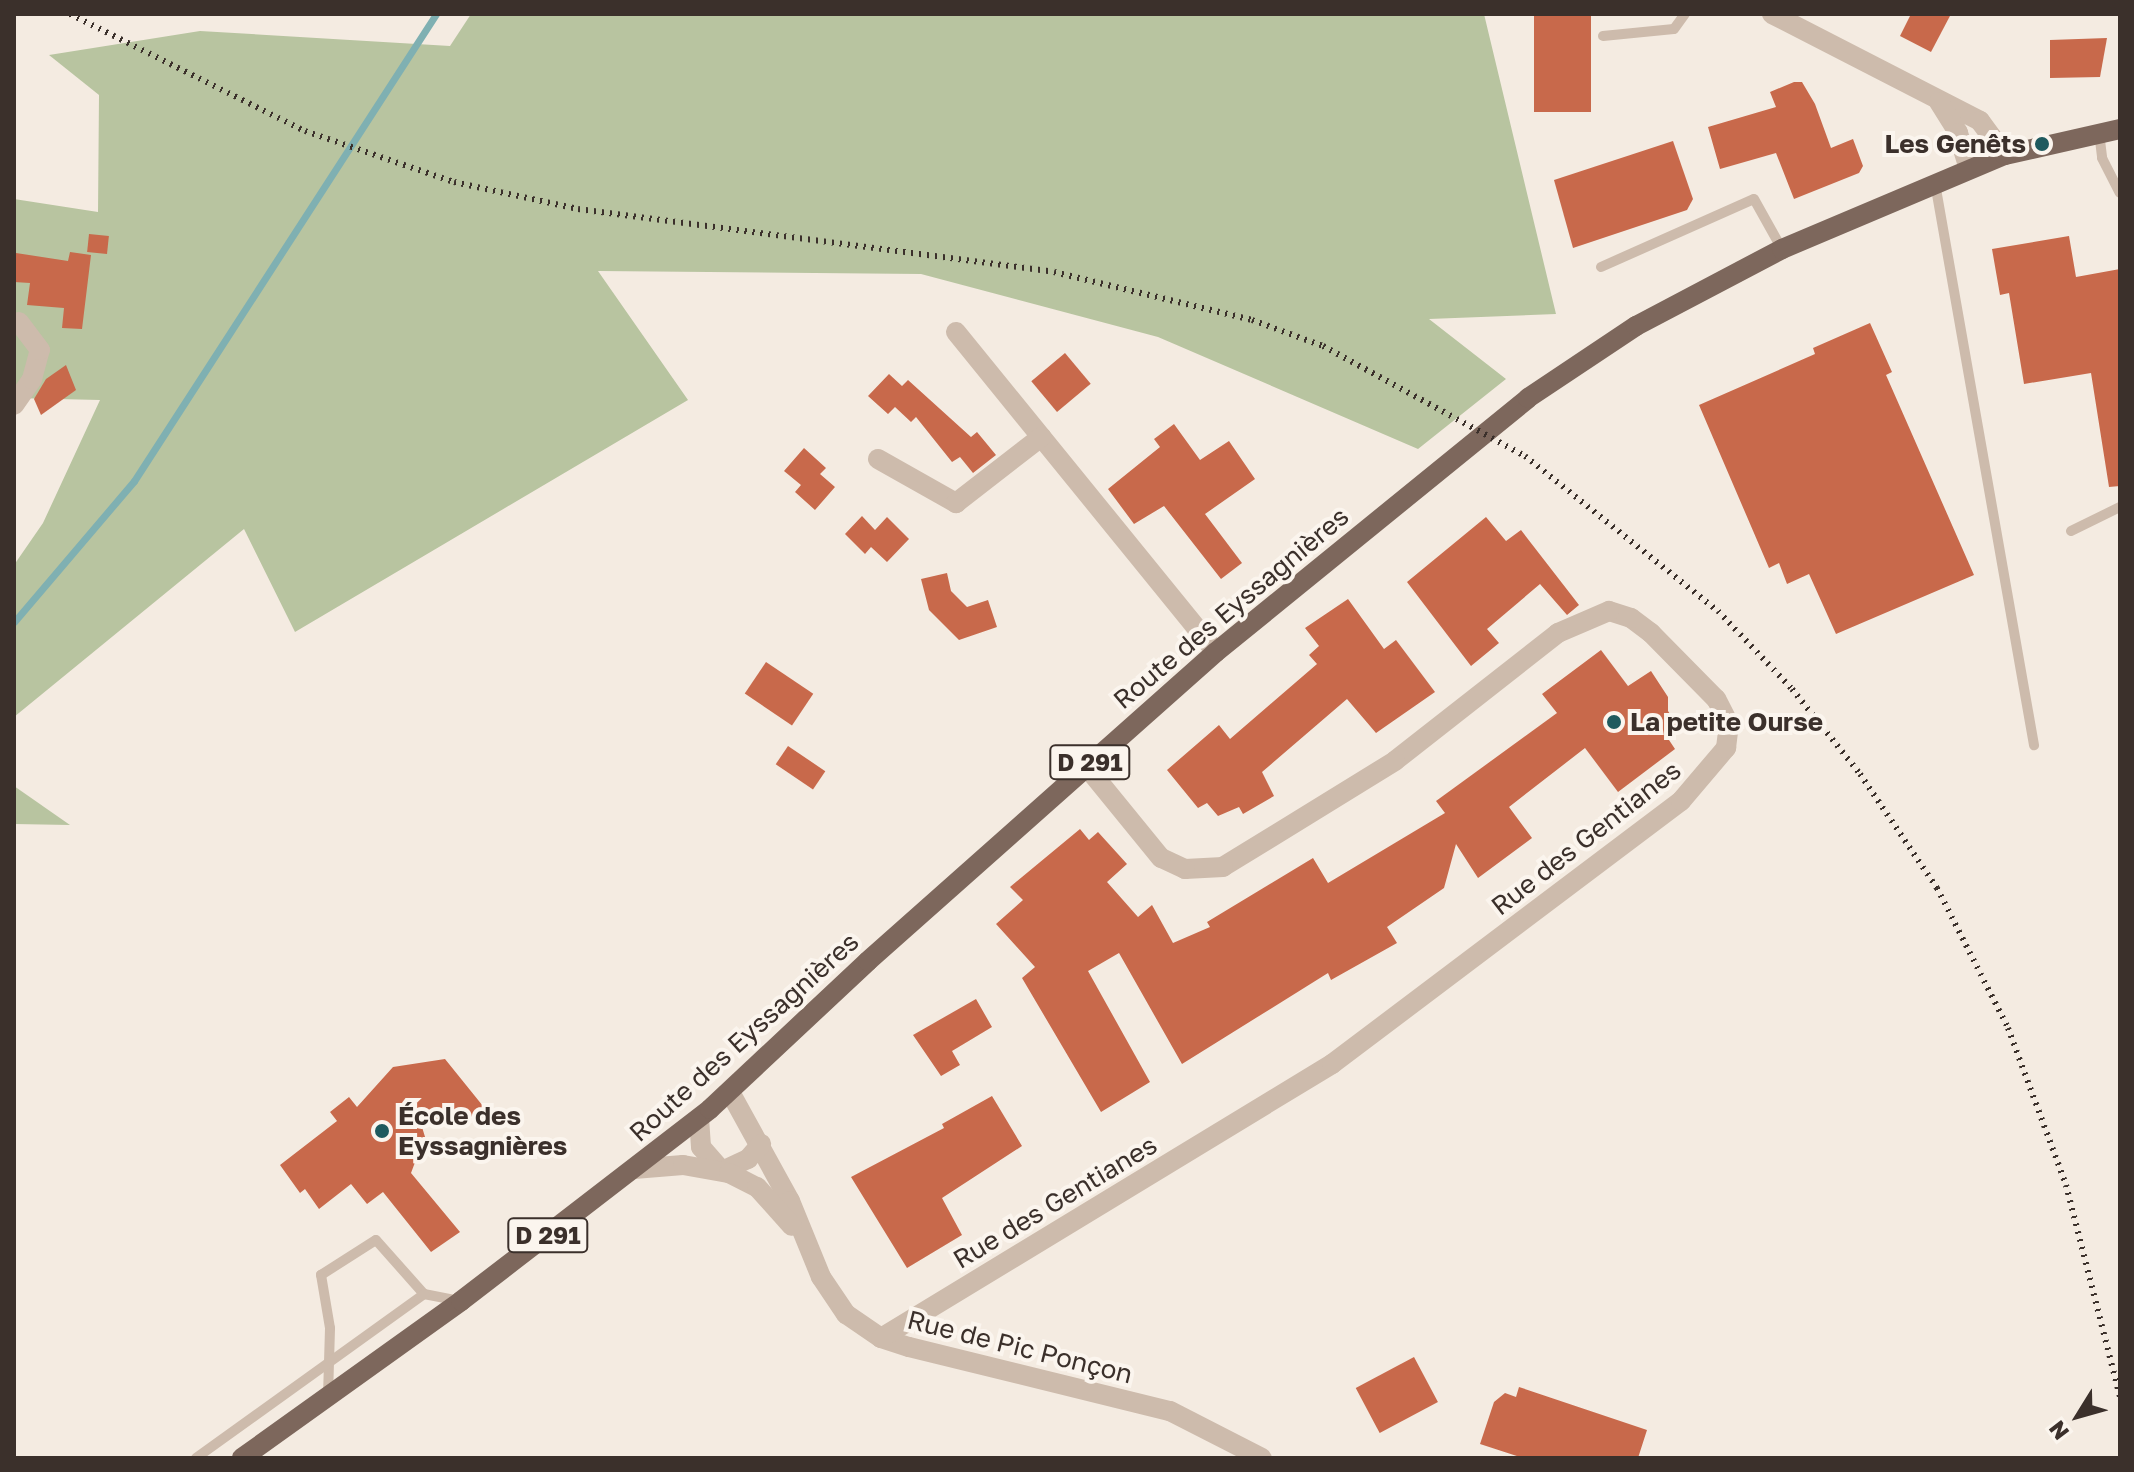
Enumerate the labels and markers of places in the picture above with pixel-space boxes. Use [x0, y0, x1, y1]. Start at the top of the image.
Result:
place label: Les Genêts [1884, 128, 2026, 160]
marker: Les Genêts [2033, 135, 2051, 153]
place label: La petite Ourse [1630, 706, 1823, 738]
marker: La petite Ourse [1605, 713, 1623, 731]
place label: École des Eyssagnières [398, 1100, 567, 1162]
marker: École des Eyssagnières [373, 1122, 391, 1140]

